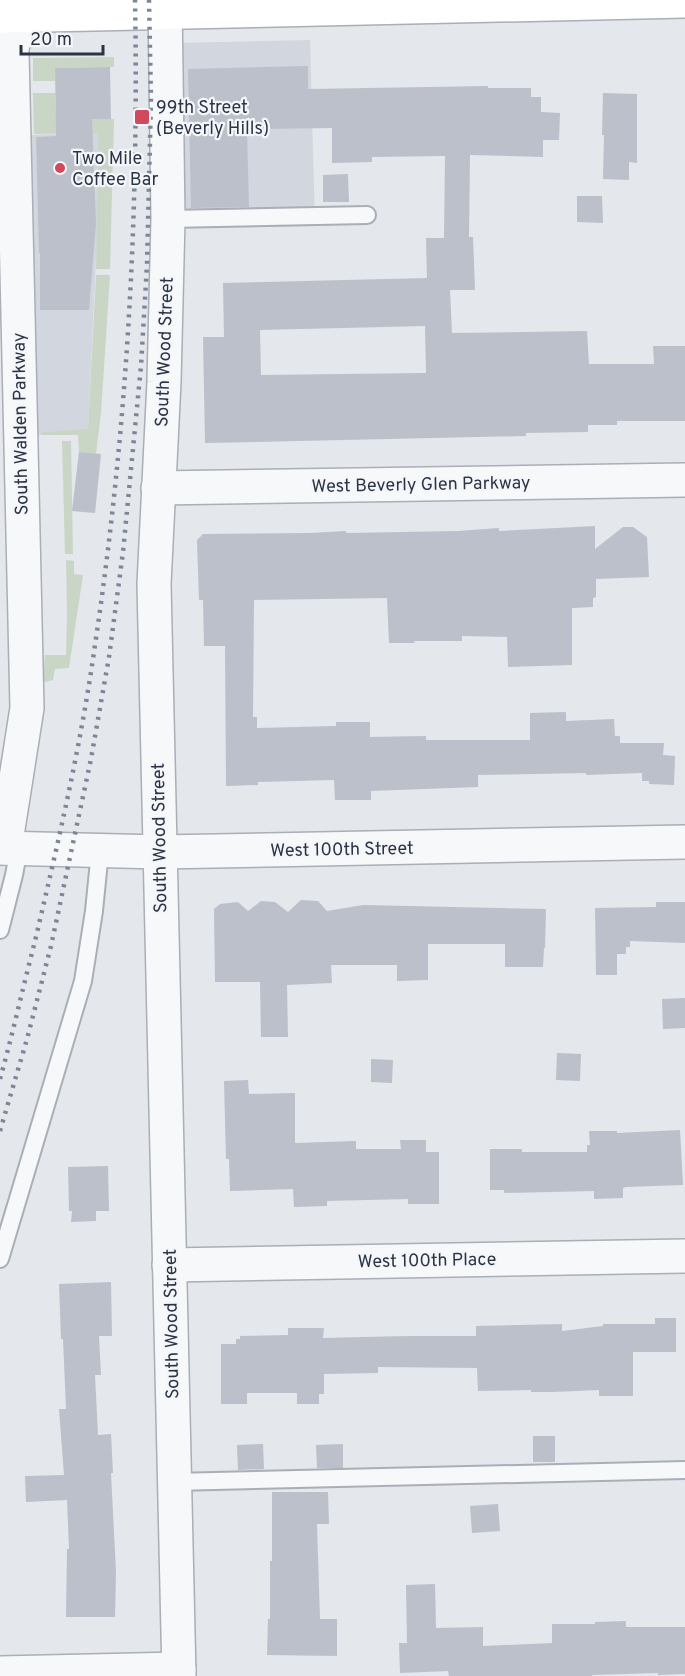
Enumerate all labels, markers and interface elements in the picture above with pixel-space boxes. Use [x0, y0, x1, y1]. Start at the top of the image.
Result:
scale bar [21, 18, 104, 56]
text: 20 m [30, 29, 72, 52]
place label: 99th Street (Beverly Hills) [156, 97, 269, 141]
marker: 99th Street (Beverly Hills) [133, 108, 151, 126]
place label: Two Mile Coffee Bar [72, 148, 159, 192]
marker: Two Mile Coffee Bar [53, 161, 67, 175]
street label: South Wood Street [151, 276, 180, 428]
street label: South Walden Parkway [8, 332, 35, 516]
street label: West Beverly Glen Parkway [311, 472, 531, 499]
street label: South Wood Street [148, 763, 173, 913]
street label: West 100th Street [270, 838, 414, 863]
street label: South Wood Street [160, 1249, 185, 1399]
street label: West 100th Place [357, 1249, 497, 1274]

